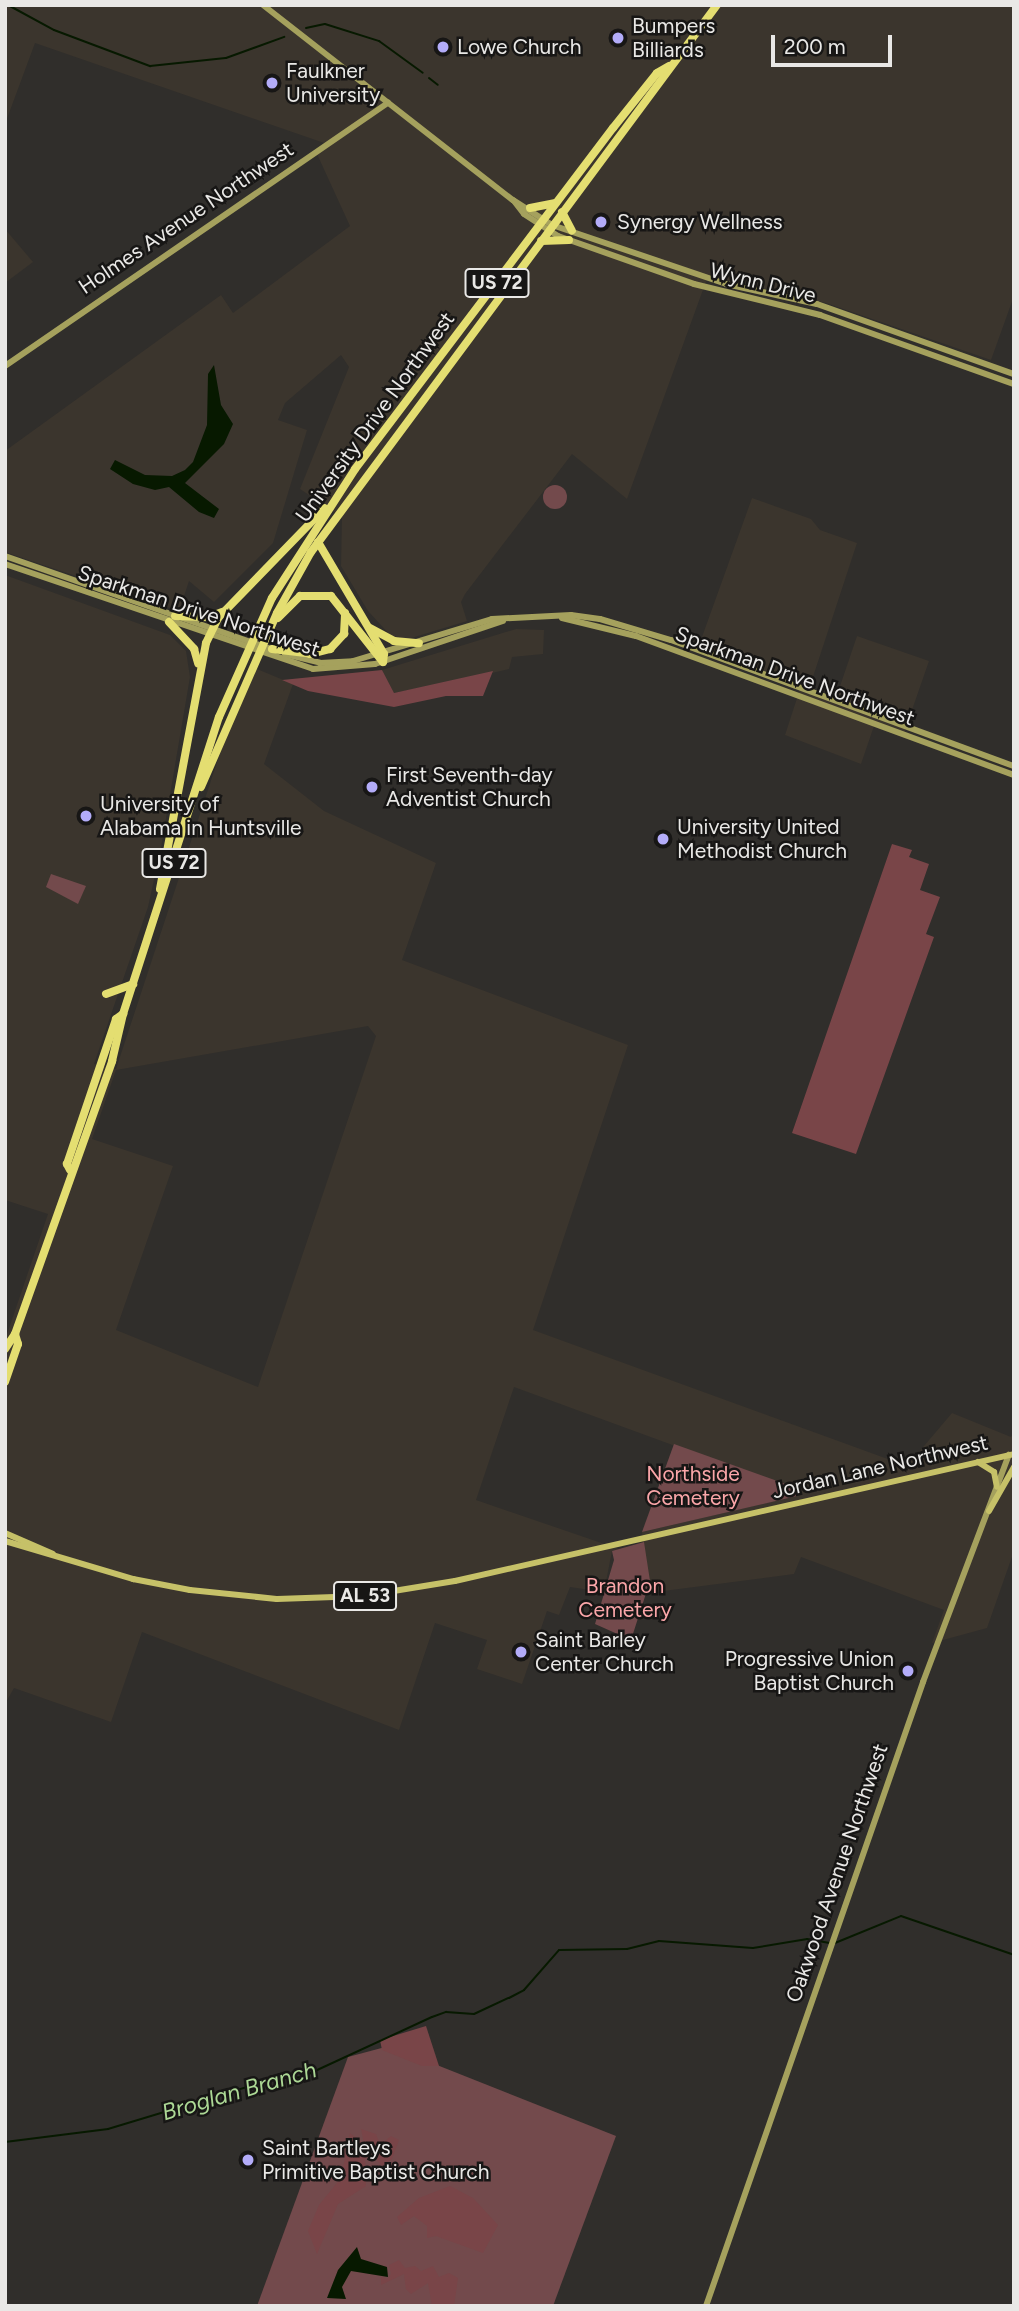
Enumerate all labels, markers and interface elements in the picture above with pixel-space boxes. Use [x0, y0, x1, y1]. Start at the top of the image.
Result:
place label: Bumpers Billiards [632, 13, 715, 63]
scale bar [774, 21, 895, 65]
marker: Bumpers Billiards [610, 30, 626, 46]
place label: Lowe Church [457, 34, 581, 60]
text: 200 m [784, 34, 846, 59]
marker: Lowe Church [435, 39, 451, 55]
place label: Faulkner University [286, 58, 380, 108]
marker: Faulkner University [264, 75, 280, 91]
street label: Holmes Avenue Northwest [74, 137, 298, 299]
place label: Synergy Wellness [617, 209, 783, 235]
marker: Synergy Wellness [591, 212, 611, 232]
street label: Wynn Drive [707, 258, 819, 308]
road number: US 72 [464, 268, 530, 298]
street label: University Drive Northwest [290, 307, 460, 527]
street label: Sparkman Drive Northwest [75, 560, 323, 662]
street label: Sparkman Drive Northwest [672, 621, 918, 731]
place label: First Seventh-day Adventist Church [386, 762, 553, 812]
marker: First Seventh-day Adventist Church [364, 779, 380, 795]
place label: University of Alabama in Huntsville [100, 791, 302, 841]
marker: University of Alabama in Huntsville [78, 808, 94, 824]
place label: University United Methodist Church [677, 814, 847, 864]
marker: University United Methodist Church [655, 831, 671, 847]
road number: US 72 [141, 848, 207, 878]
street label: Jordan Lane Northwest [770, 1430, 990, 1504]
park label: Northside Cemetery [646, 1461, 740, 1511]
park label: Brandon Cemetery [578, 1573, 672, 1623]
road number: AL 53 [332, 1580, 398, 1612]
place label: Saint Barley Center Church [535, 1627, 674, 1677]
marker: Saint Barley Center Church [513, 1644, 529, 1660]
place label: Progressive Union Baptist Church [725, 1646, 894, 1696]
marker: Progressive Union Baptist Church [900, 1663, 916, 1679]
street label: Oakwood Avenue Northwest [781, 1740, 893, 2006]
water label: Broglan Branch [159, 2056, 319, 2126]
place label: Saint Bartleys Primitive Baptist Church [262, 2135, 489, 2185]
marker: Saint Bartleys Primitive Baptist Church [240, 2152, 256, 2168]

